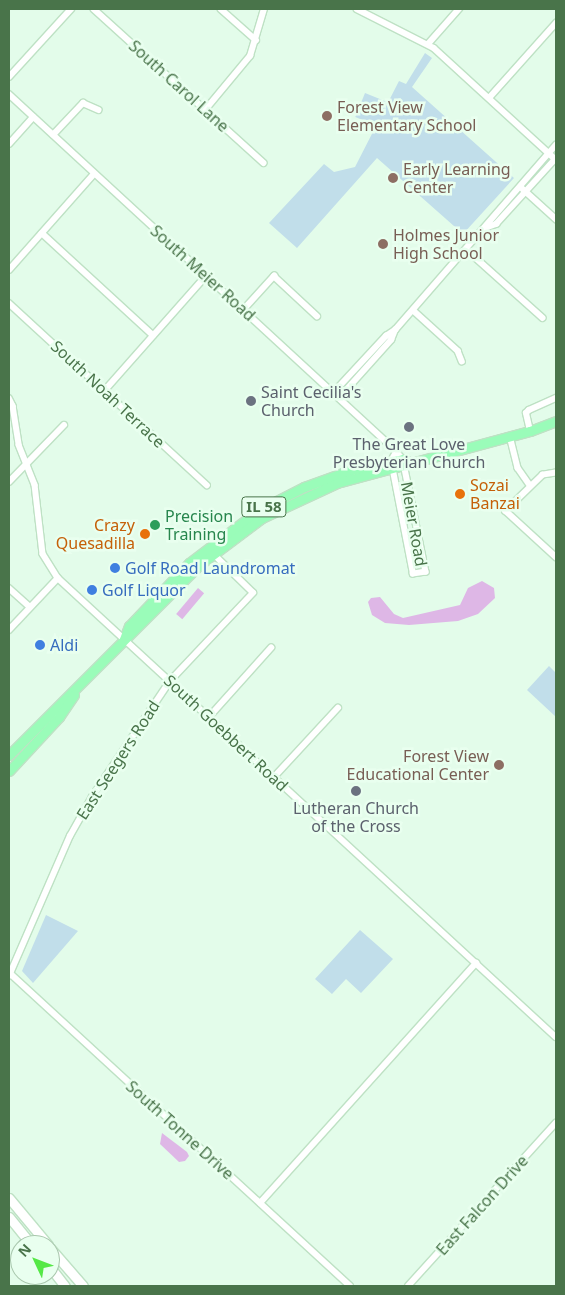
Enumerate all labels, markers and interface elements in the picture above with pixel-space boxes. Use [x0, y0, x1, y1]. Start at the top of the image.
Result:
street label: South Carol Lane [125, 36, 233, 136]
place label: Forest View Elementary School [337, 97, 476, 135]
marker: Forest View Elementary School [321, 110, 333, 122]
place label: Early Learning Center [403, 159, 511, 197]
marker: Early Learning Center [387, 172, 399, 184]
street label: South Meier Road [147, 221, 259, 325]
place label: Holmes Junior High School [393, 225, 499, 263]
marker: Holmes Junior High School [377, 238, 389, 250]
street label: South Noah Terrace [47, 336, 169, 452]
place label: Saint Cecilia's Church [261, 382, 362, 420]
marker: Saint Cecilia's Church [245, 395, 257, 407]
marker: The Great Love Presbyterian Church [403, 421, 415, 433]
place label: The Great Love Presbyterian Church [333, 434, 485, 472]
place label: Sozai Banzai [470, 475, 520, 513]
street label: Meier Road [397, 480, 431, 568]
marker: Sozai Banzai [454, 488, 466, 500]
road number: IL 58 [240, 494, 288, 520]
place label: Precision Training [165, 506, 233, 544]
place label: Crazy Quesadilla [56, 515, 135, 553]
marker: Precision Training [149, 519, 161, 531]
marker: Crazy Quesadilla [139, 528, 151, 540]
place label: Golf Road Laundromat [125, 558, 295, 578]
marker: Golf Road Laundromat [109, 562, 121, 574]
place label: Golf Liquor [102, 580, 186, 600]
marker: Golf Liquor [86, 584, 98, 596]
place label: Aldi [50, 635, 78, 655]
marker: Aldi [34, 639, 46, 651]
street label: South Goebbert Road [160, 671, 292, 795]
street label: East Seegers Road [72, 697, 164, 823]
place label: Forest View Educational Center [347, 746, 489, 784]
marker: Forest View Educational Center [493, 759, 505, 771]
marker: Lutheran Church of the Cross [350, 785, 362, 797]
place label: Lutheran Church of the Cross [293, 798, 419, 836]
street label: South Tonne Drive [122, 1077, 238, 1183]
street label: East Falcon Drive [432, 1151, 532, 1259]
north arrow [10, 1235, 60, 1285]
text: N [14, 1239, 35, 1261]

